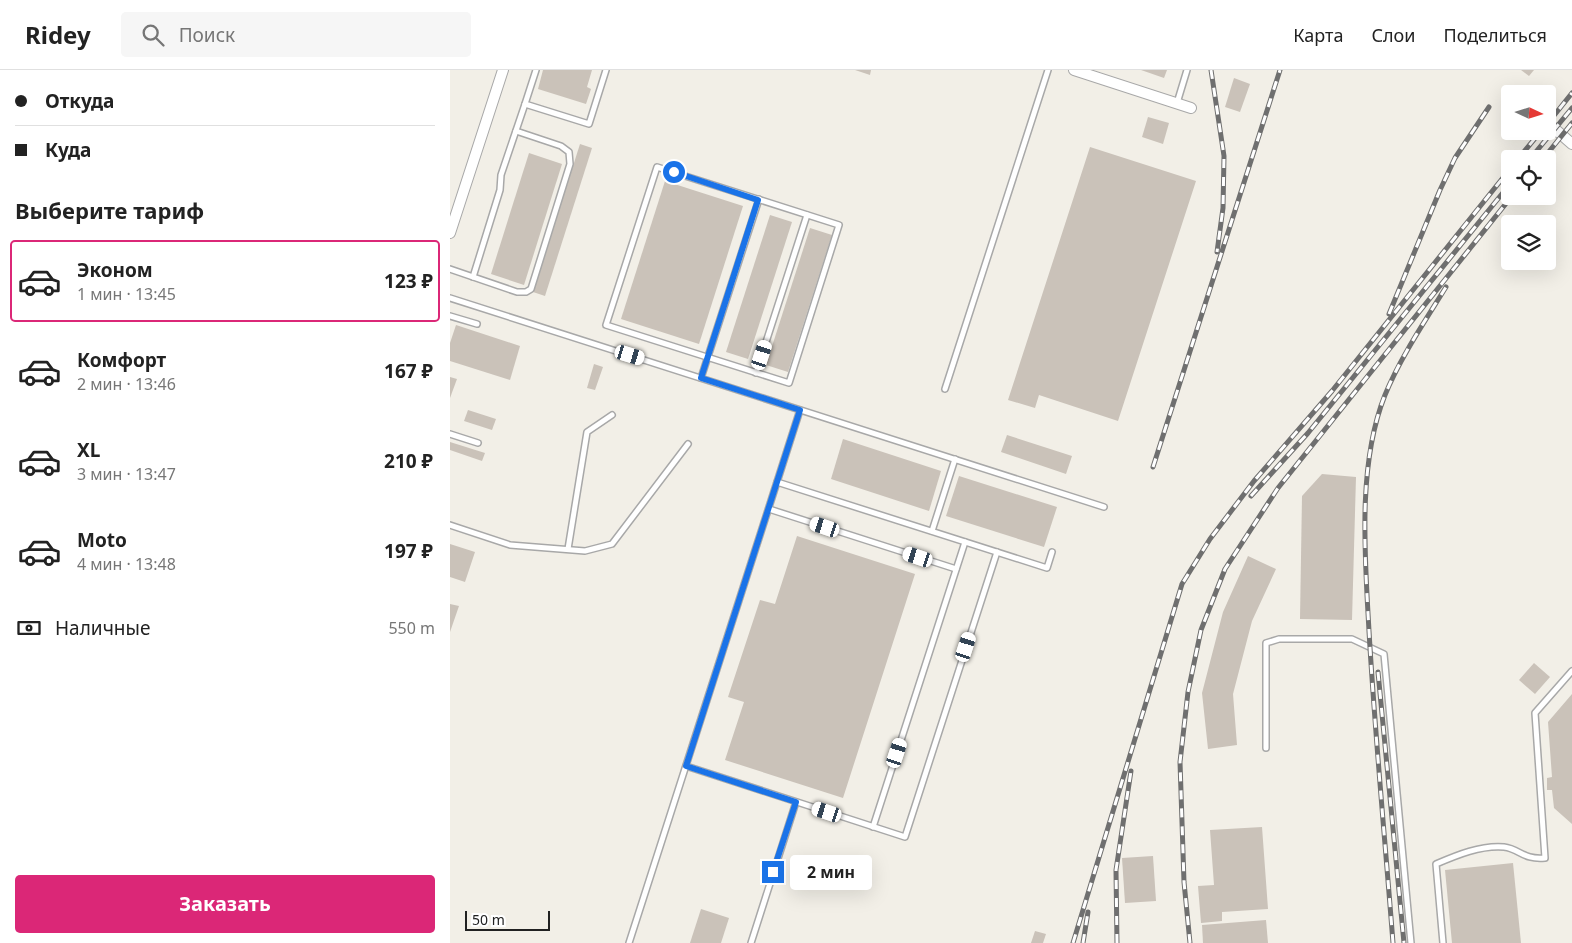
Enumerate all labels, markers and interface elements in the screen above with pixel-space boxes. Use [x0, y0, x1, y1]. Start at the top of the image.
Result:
search box [121, 12, 471, 57]
text: Ridey [25, 18, 91, 51]
icon: search [139, 21, 167, 49]
text: Поиск [179, 22, 235, 48]
text: Карта [1293, 23, 1343, 47]
text: Слои [1371, 23, 1415, 47]
text: Поделиться [1443, 23, 1547, 47]
north arrow [1501, 85, 1556, 140]
map controls [1501, 85, 1556, 270]
text: Откуда [45, 88, 114, 114]
text: Куда [45, 137, 91, 163]
button: locate [1501, 150, 1556, 205]
route start [663, 161, 685, 183]
text: Выберите тариф [15, 195, 204, 225]
button: layers [1501, 215, 1556, 270]
text: Эконом [77, 257, 153, 283]
icon: car [17, 259, 62, 304]
text: 123 ₽ [384, 268, 433, 294]
text: 1 мин · 13:45 [77, 283, 176, 305]
car [750, 338, 773, 372]
car [613, 343, 646, 367]
text: Комфорт [77, 347, 166, 373]
icon: car [17, 349, 62, 394]
text: 167 ₽ [384, 358, 433, 384]
text: 2 мин · 13:46 [77, 373, 176, 395]
text: XL [77, 437, 100, 463]
icon: car [17, 439, 62, 484]
text: 210 ₽ [384, 448, 433, 474]
text: 3 мин · 13:47 [77, 463, 176, 485]
car [808, 515, 841, 539]
text: Moto [77, 527, 127, 553]
icon: car [17, 529, 62, 574]
text: 197 ₽ [384, 538, 433, 564]
car [901, 545, 934, 569]
text: 4 мин · 13:48 [77, 553, 176, 575]
icon: cash [15, 614, 43, 642]
text: Наличные [55, 615, 150, 641]
text: 550 m [388, 617, 435, 639]
car [954, 630, 977, 664]
car [885, 736, 908, 770]
car [810, 800, 843, 824]
callout: 2 мин [790, 854, 873, 890]
route end [762, 861, 784, 883]
text: 2 мин [807, 861, 855, 883]
button: Заказать [15, 875, 435, 933]
scale bar [465, 908, 550, 931]
text: 50 m [472, 910, 505, 929]

